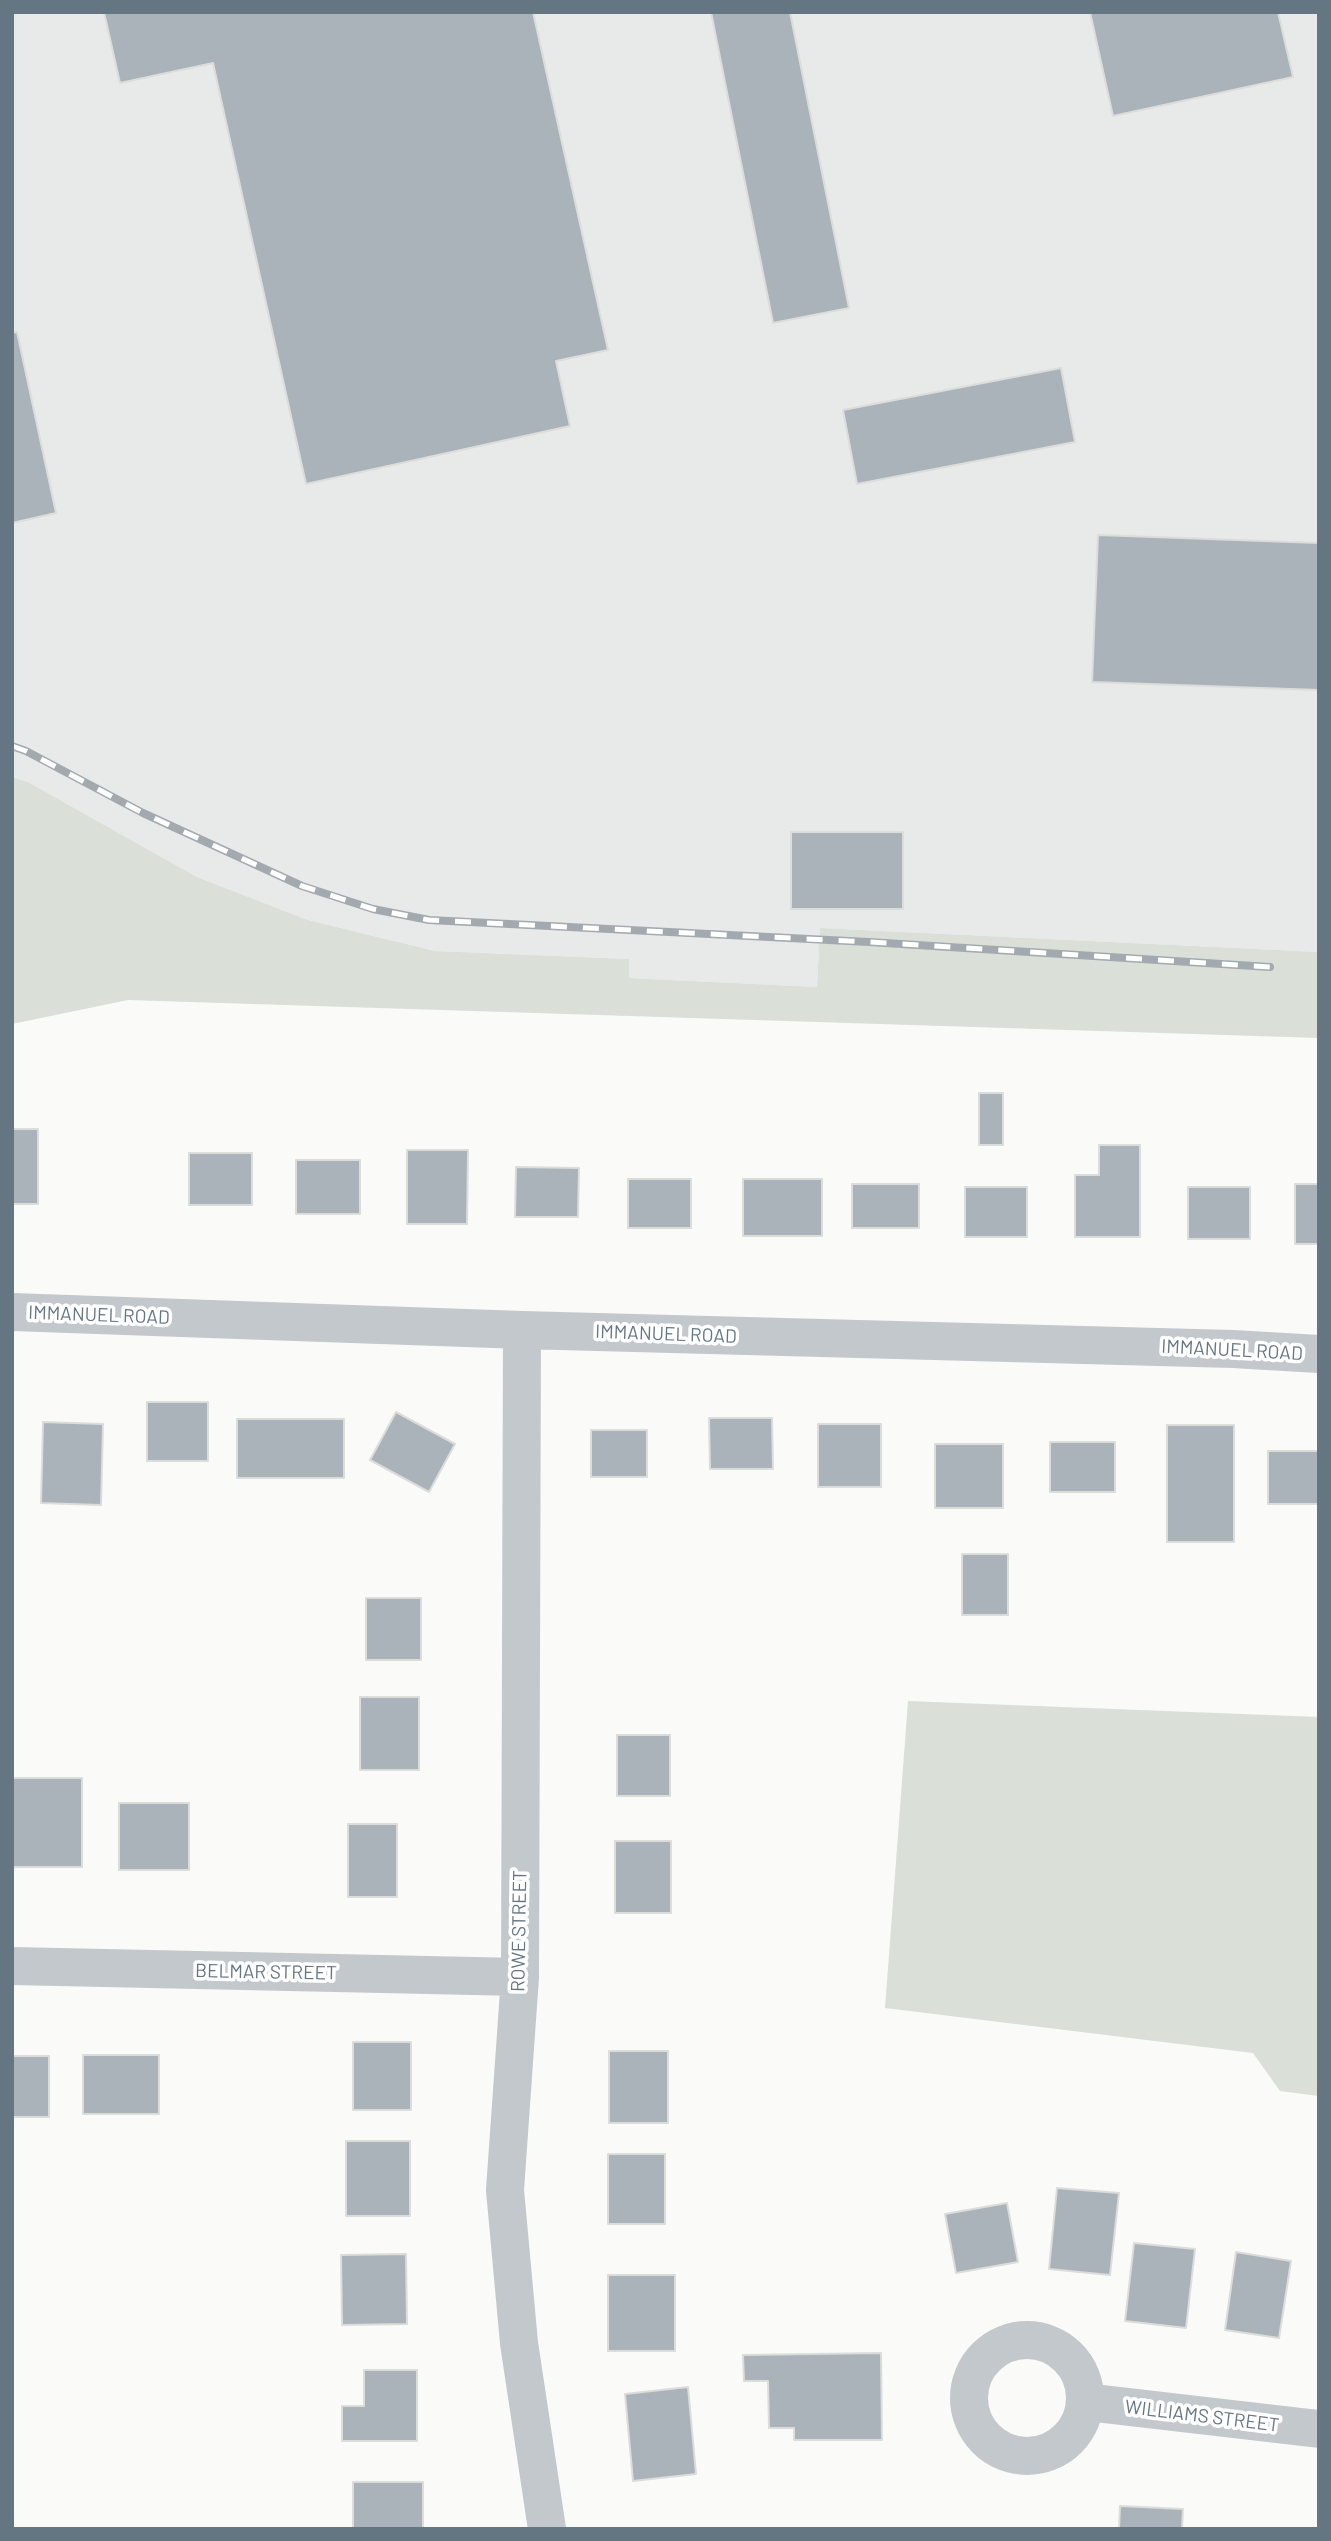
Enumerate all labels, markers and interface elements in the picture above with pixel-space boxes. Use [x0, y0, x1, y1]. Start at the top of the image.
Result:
street label: IMMANUEL ROAD [28, 1301, 170, 1329]
street label: IMMANUEL ROAD [595, 1320, 737, 1348]
street label: IMMANUEL ROAD [1161, 1335, 1303, 1365]
street label: ROWE STREET [507, 1870, 531, 1992]
street label: BELMAR STREET [195, 1959, 337, 1985]
street label: WILLIAMS STREET [1124, 2395, 1280, 2437]

